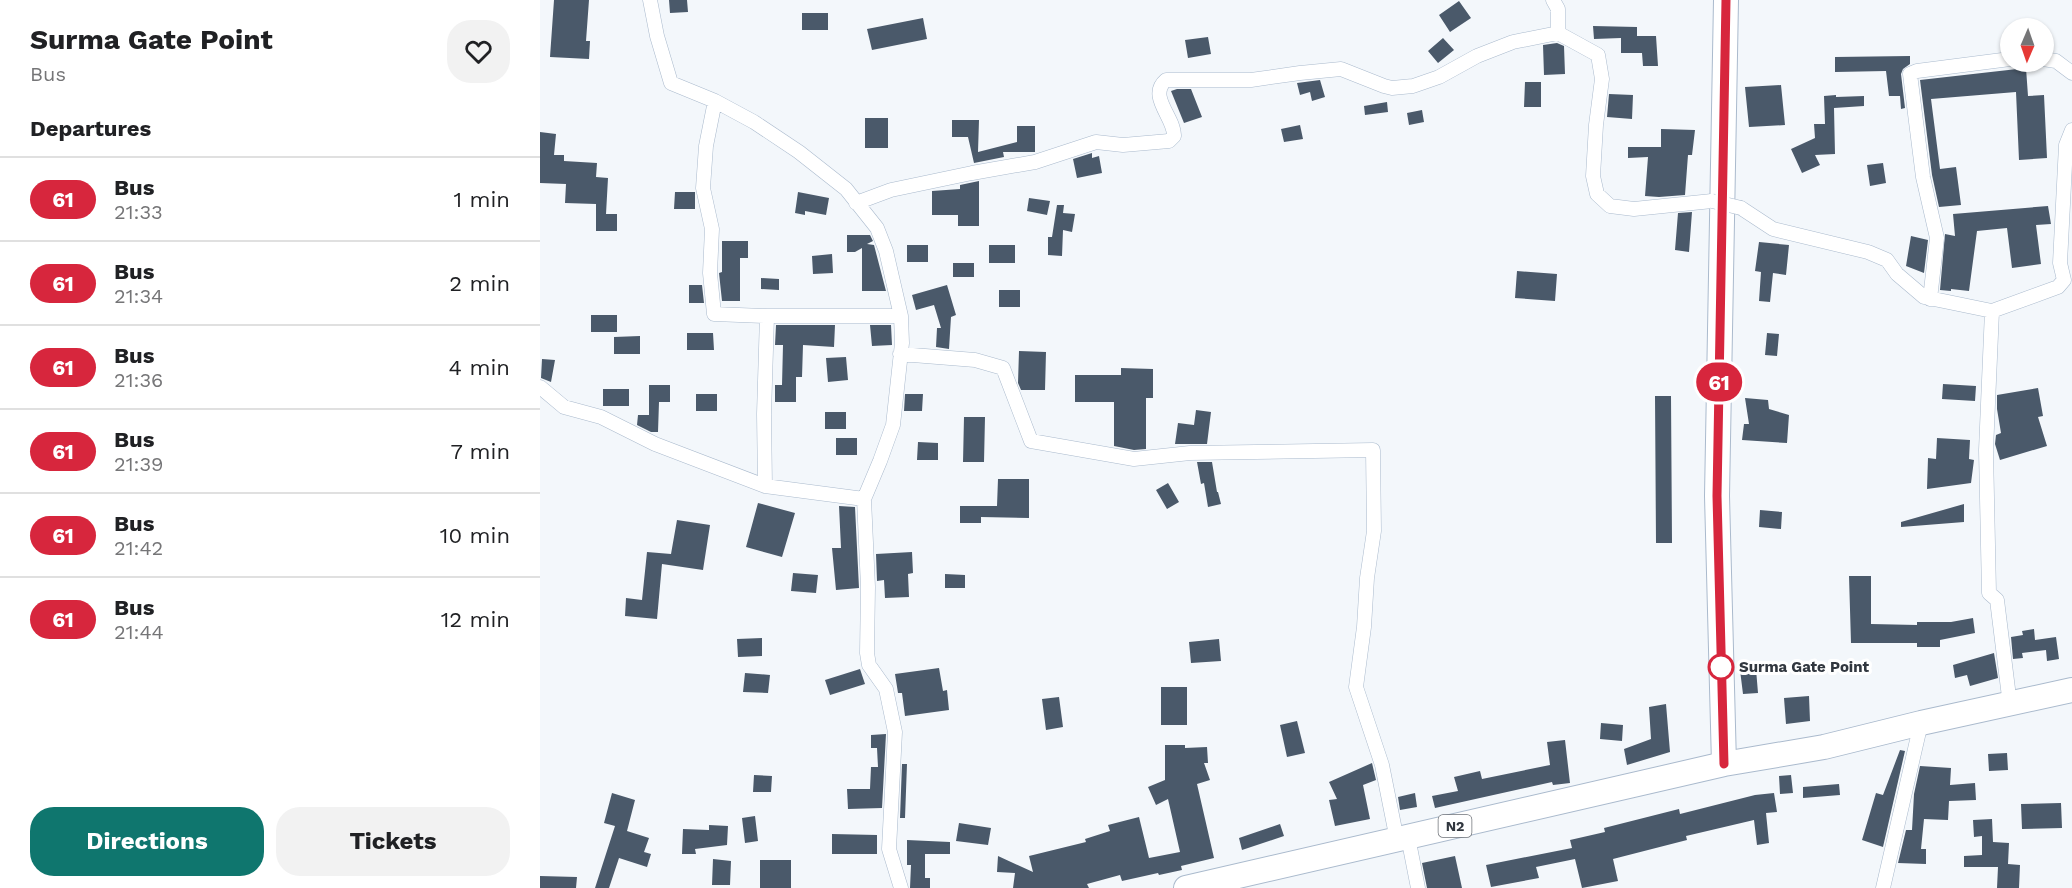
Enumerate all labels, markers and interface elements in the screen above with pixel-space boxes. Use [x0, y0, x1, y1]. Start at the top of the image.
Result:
north arrow [2000, 18, 2054, 72]
map controls [2000, 18, 2054, 72]
button: heart [447, 20, 510, 83]
text: Surma Gate Point [30, 23, 273, 56]
text: Bus [30, 62, 66, 86]
text: Departures [30, 116, 151, 141]
text: Bus [114, 175, 154, 200]
text: 61 [52, 187, 74, 212]
text: 1 min [453, 187, 510, 212]
text: 21:33 [114, 200, 163, 224]
text: Bus [114, 259, 154, 284]
text: 61 [52, 271, 74, 296]
text: 2 min [449, 271, 510, 296]
text: 21:34 [114, 284, 163, 308]
text: Bus [114, 343, 154, 368]
text: 61 [52, 355, 74, 380]
text: 4 min [449, 355, 510, 380]
line badge: 61 [1692, 362, 1746, 401]
text: 21:36 [114, 368, 163, 392]
text: 61 [1708, 370, 1730, 395]
text: Bus [114, 427, 154, 452]
text: 61 [52, 439, 74, 464]
text: 7 min [450, 439, 510, 464]
text: 21:39 [114, 452, 163, 476]
text: Bus [114, 511, 154, 536]
text: 61 [52, 523, 74, 548]
text: 10 min [440, 523, 510, 548]
text: 21:42 [114, 536, 163, 560]
text: Bus [114, 595, 154, 620]
text: 61 [52, 607, 74, 632]
text: 12 min [441, 607, 510, 632]
text: 21:44 [114, 620, 164, 644]
marker: Surma Gate Point [1708, 654, 1734, 680]
place label: Surma Gate Point [1739, 658, 1869, 676]
button: Directions [30, 807, 264, 876]
button: Tickets [276, 807, 510, 876]
road number: N2 [1438, 815, 1472, 837]

